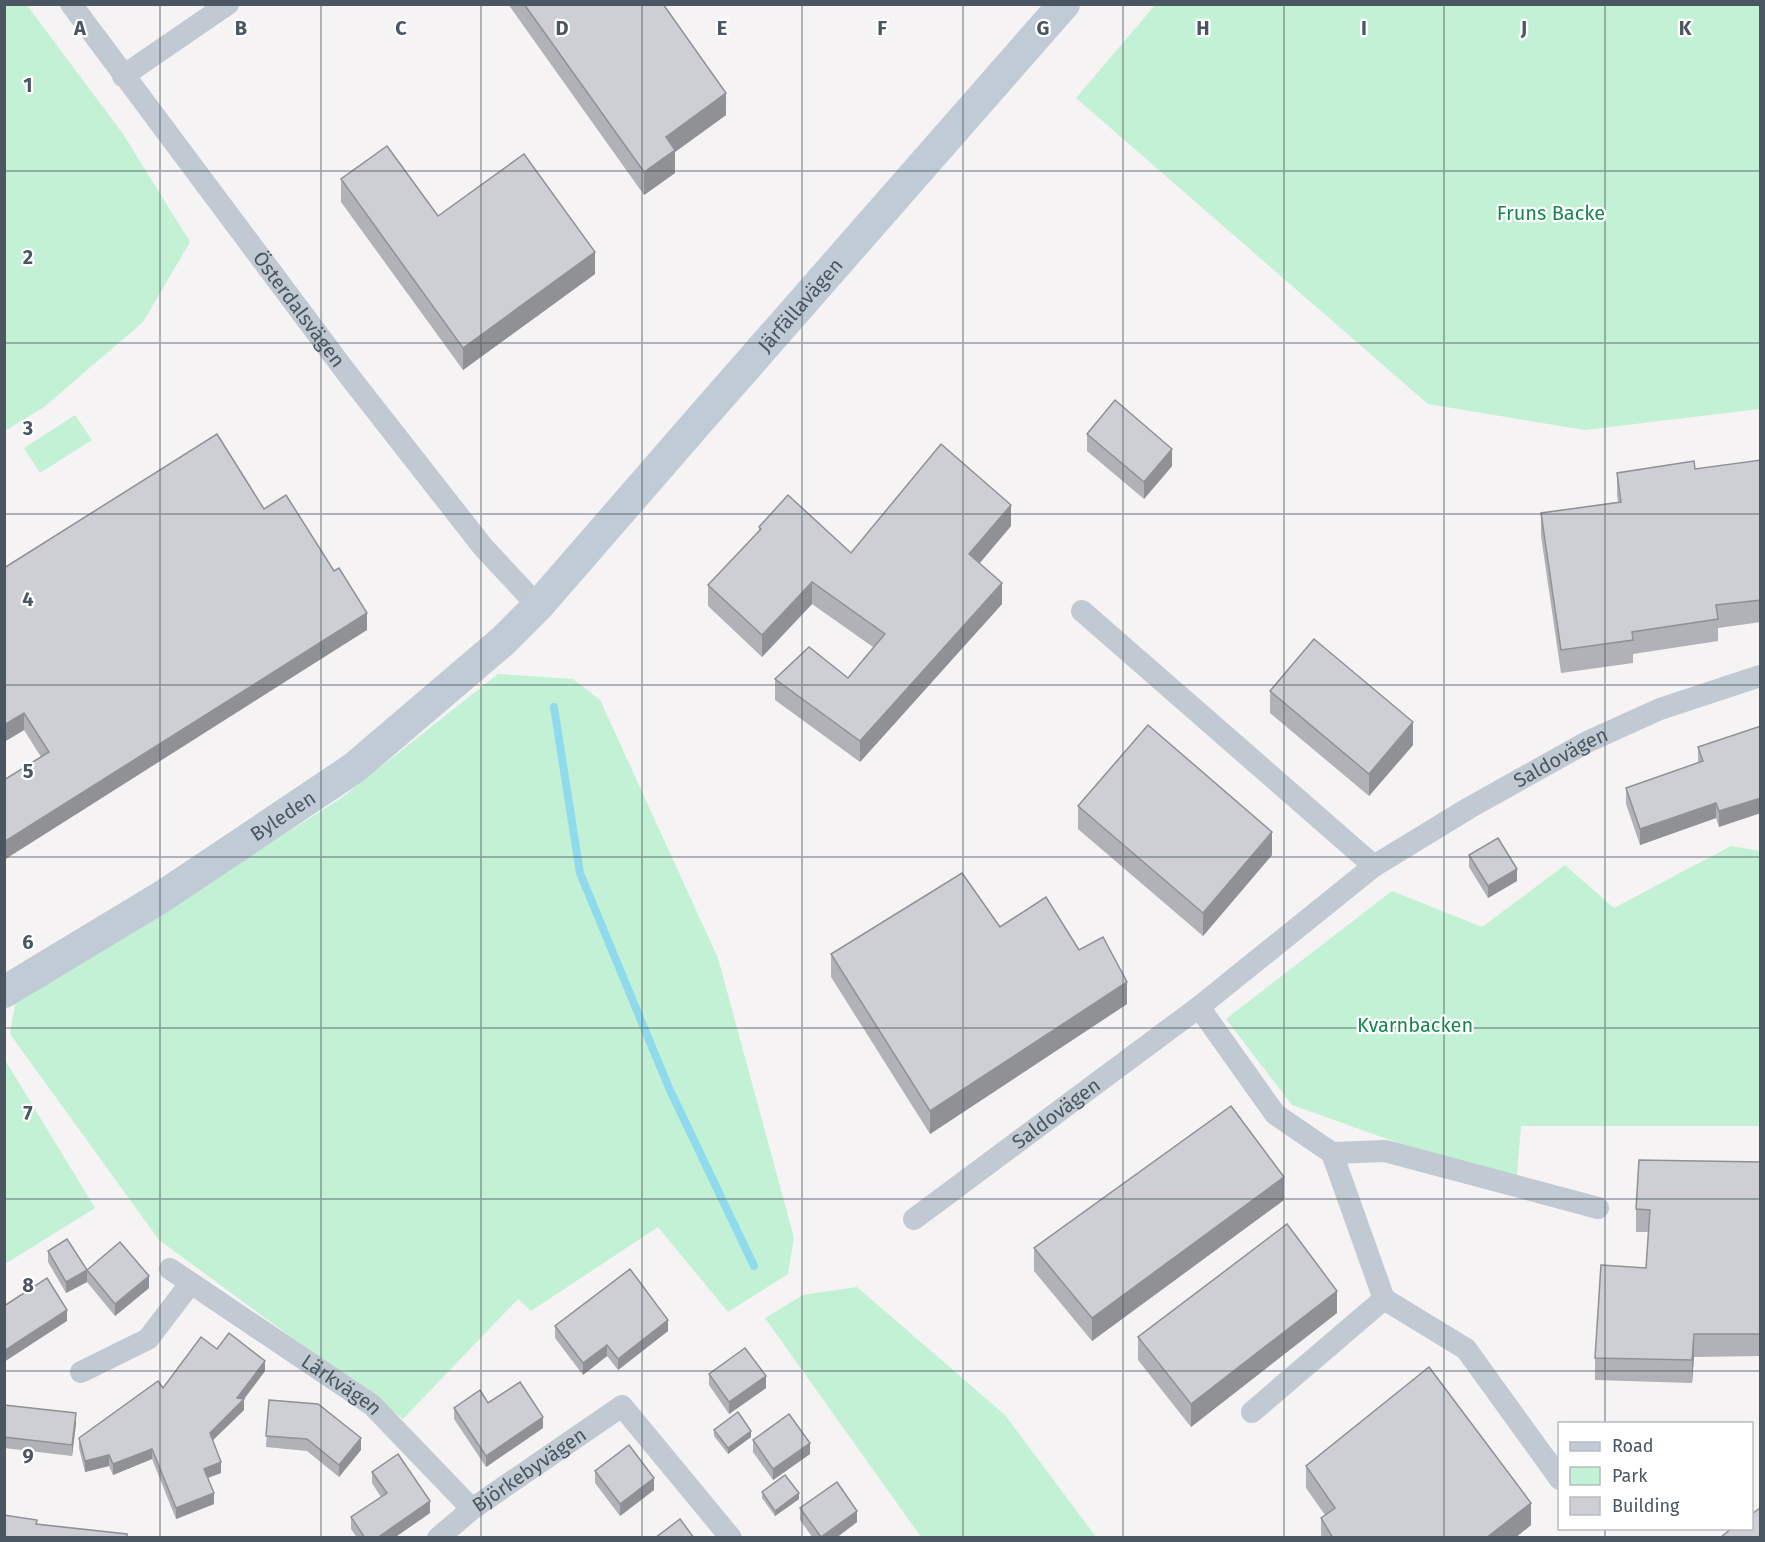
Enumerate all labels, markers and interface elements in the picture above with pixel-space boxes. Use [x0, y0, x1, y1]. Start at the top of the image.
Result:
text: A [73, 16, 87, 40]
text: B [235, 16, 247, 40]
text: C [395, 16, 407, 40]
text: D [555, 16, 569, 40]
text: E [717, 16, 727, 40]
text: F [877, 16, 887, 40]
text: G [1037, 16, 1049, 40]
text: H [1196, 16, 1210, 40]
text: I [1361, 16, 1367, 40]
text: J [1520, 16, 1527, 40]
text: K [1679, 16, 1692, 40]
text: 1 [23, 73, 33, 97]
park label: Fruns Backe [1497, 201, 1605, 225]
text: 2 [23, 245, 33, 269]
street label: Österdalsvägen [248, 246, 350, 372]
street label: Järfällavägen [753, 253, 848, 357]
text: 3 [22, 416, 33, 440]
text: 4 [22, 587, 34, 611]
street label: Saldovägen [1509, 722, 1612, 793]
text: 5 [23, 759, 34, 783]
street label: Byleden [246, 785, 320, 846]
text: 6 [22, 930, 34, 954]
park label: Kvarnbacken [1357, 1013, 1473, 1037]
street label: Saldovägen [1007, 1073, 1105, 1154]
text: 7 [23, 1101, 33, 1125]
text: 8 [22, 1273, 34, 1297]
street label: Lärkvägen [297, 1349, 387, 1420]
street label: Björkebyvägen [468, 1422, 591, 1517]
legend [1558, 1422, 1753, 1530]
text: Road [1612, 1435, 1654, 1457]
text: 9 [22, 1444, 34, 1468]
text: Park [1612, 1465, 1648, 1487]
text: Building [1612, 1495, 1680, 1517]

